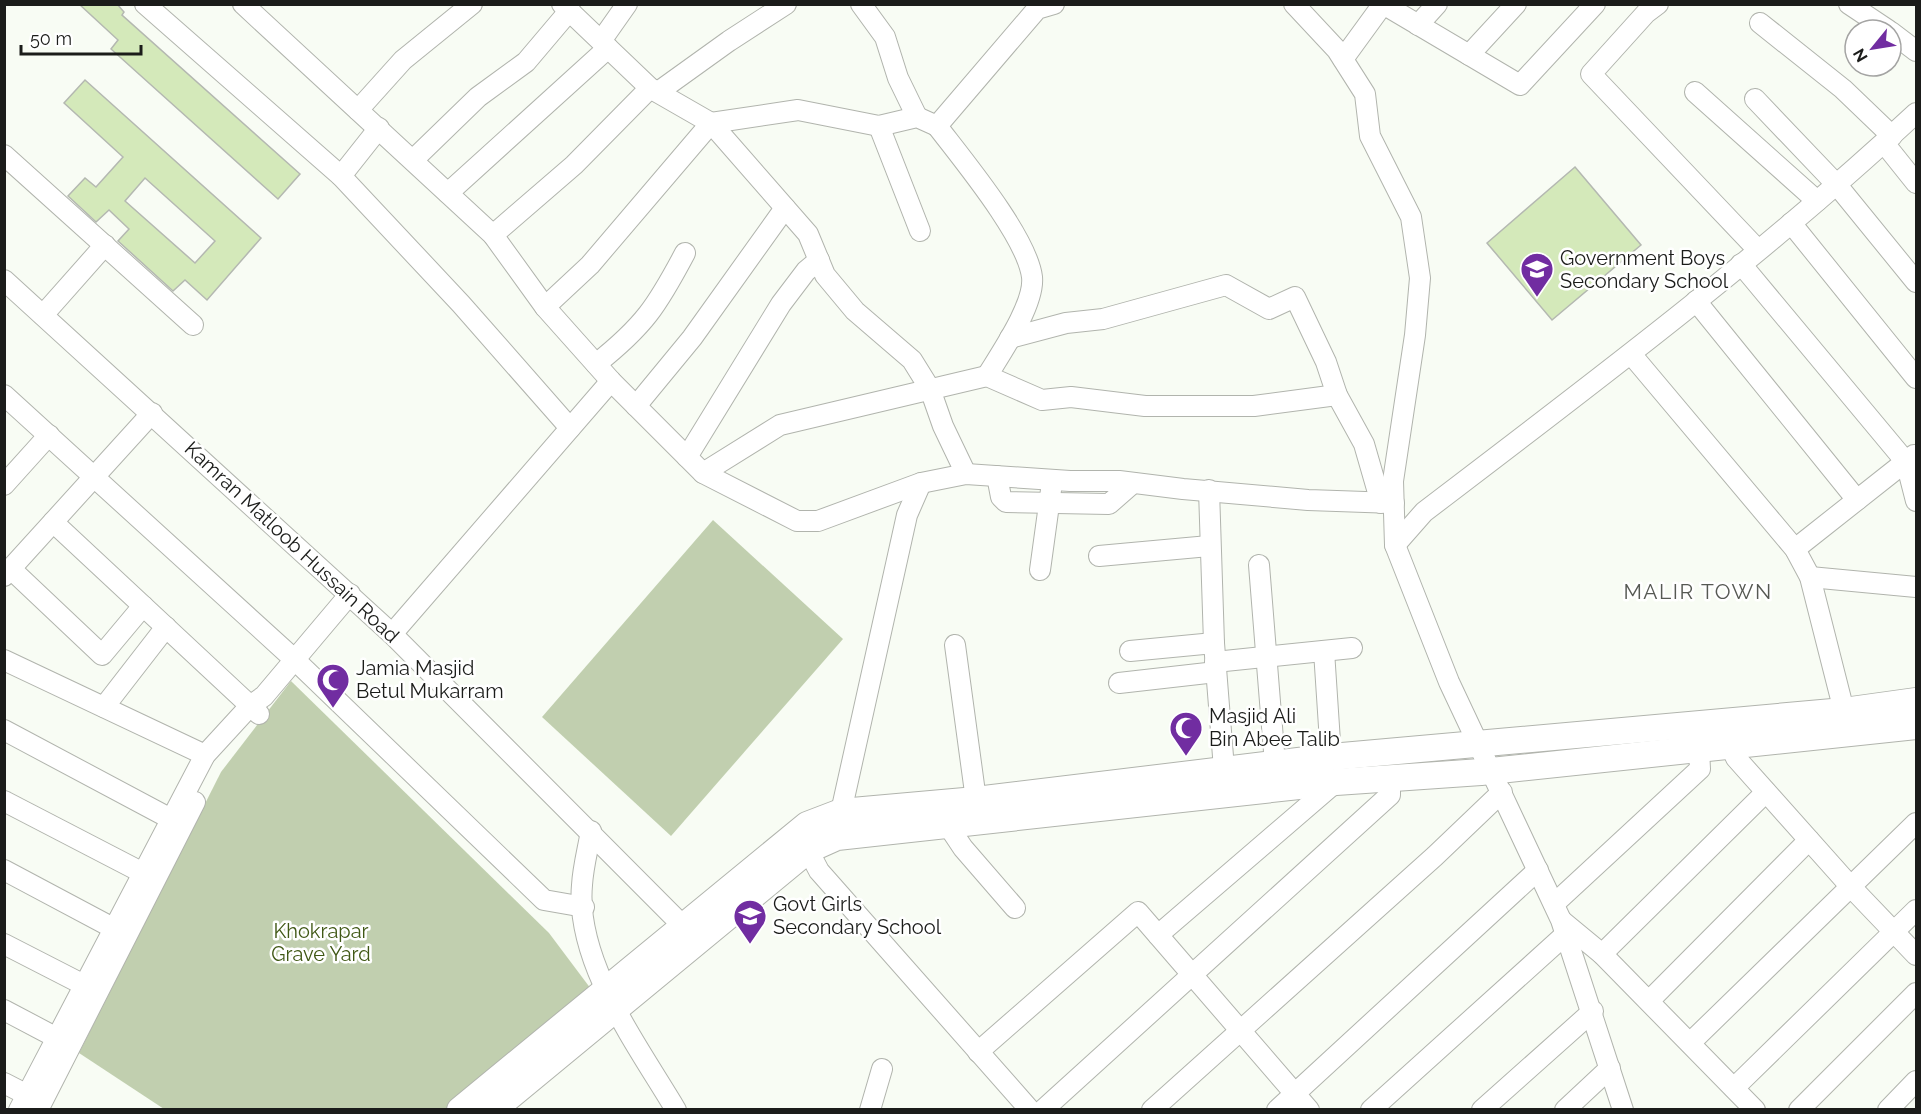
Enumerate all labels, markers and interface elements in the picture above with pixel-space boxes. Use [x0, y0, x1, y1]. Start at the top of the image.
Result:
scale bar [21, 18, 141, 56]
north arrow [1843, 18, 1903, 78]
text: 50 m [30, 28, 72, 49]
text: N [1849, 45, 1872, 65]
place label: Government Boys Secondary School [1560, 246, 1729, 293]
school or university icon: Government Boys Secondary School [1519, 251, 1555, 298]
street label: Kamran Matloob Hussain Road [180, 436, 404, 648]
district label: MALIR TOWN [1623, 579, 1773, 604]
place label: Jamia Masjid Betul Mukarram [356, 656, 504, 703]
mosque icon: Jamia Masjid Betul Mukarram [315, 662, 351, 709]
place label: Masjid Ali Bin Abee Talib [1209, 704, 1340, 751]
mosque icon: Masjid Ali Bin Abee Talib [1168, 710, 1204, 757]
place label: Govt Girls Secondary School [773, 892, 942, 939]
school or university icon: Govt Girls Secondary School [732, 898, 768, 945]
park label: Khokrapar Grave Yard [271, 919, 371, 966]

